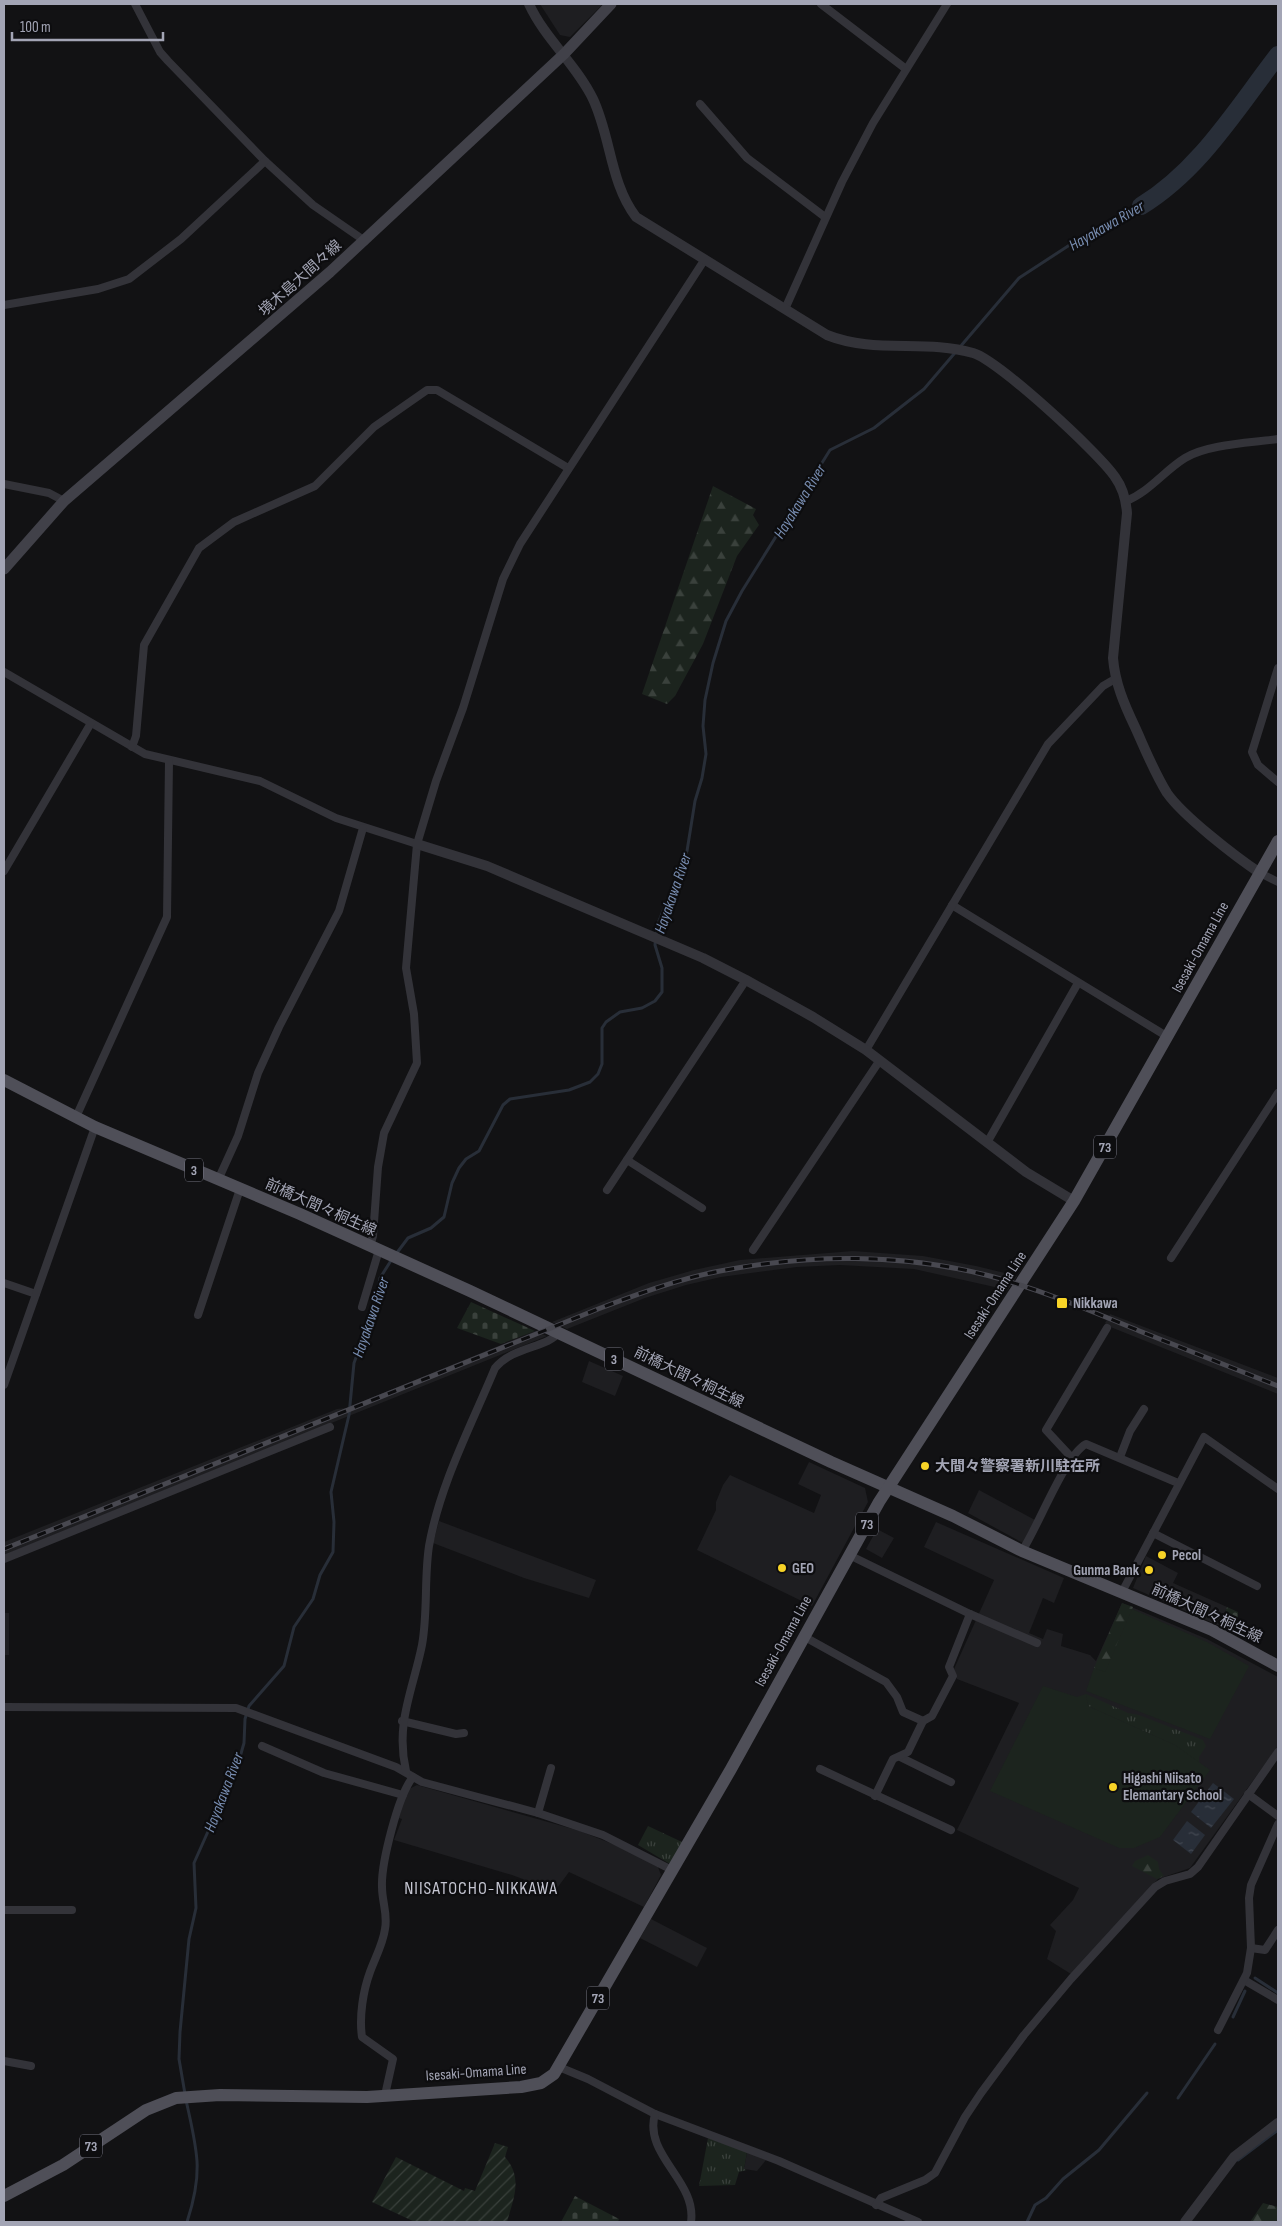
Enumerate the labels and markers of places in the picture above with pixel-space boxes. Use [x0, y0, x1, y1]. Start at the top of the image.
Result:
place label: Nikkawa [1073, 1294, 1118, 1313]
marker: Nikkawa [1055, 1296, 1069, 1310]
place label: 大間々警察署新川駐在所 [935, 1457, 1100, 1476]
marker: 大間々警察署新川駐在所 [919, 1460, 931, 1472]
place label: Pecol [1172, 1546, 1201, 1565]
marker: Pecol [1156, 1549, 1168, 1561]
place label: GEO [792, 1559, 814, 1578]
place label: Gunma Bank [1073, 1561, 1140, 1580]
marker: GEO [776, 1562, 788, 1574]
marker: Gunma Bank [1143, 1564, 1155, 1576]
place label: Higashi Niisato Elemantary School [1123, 1769, 1222, 1805]
marker: Higashi Niisato Elemantary School [1107, 1781, 1119, 1793]

